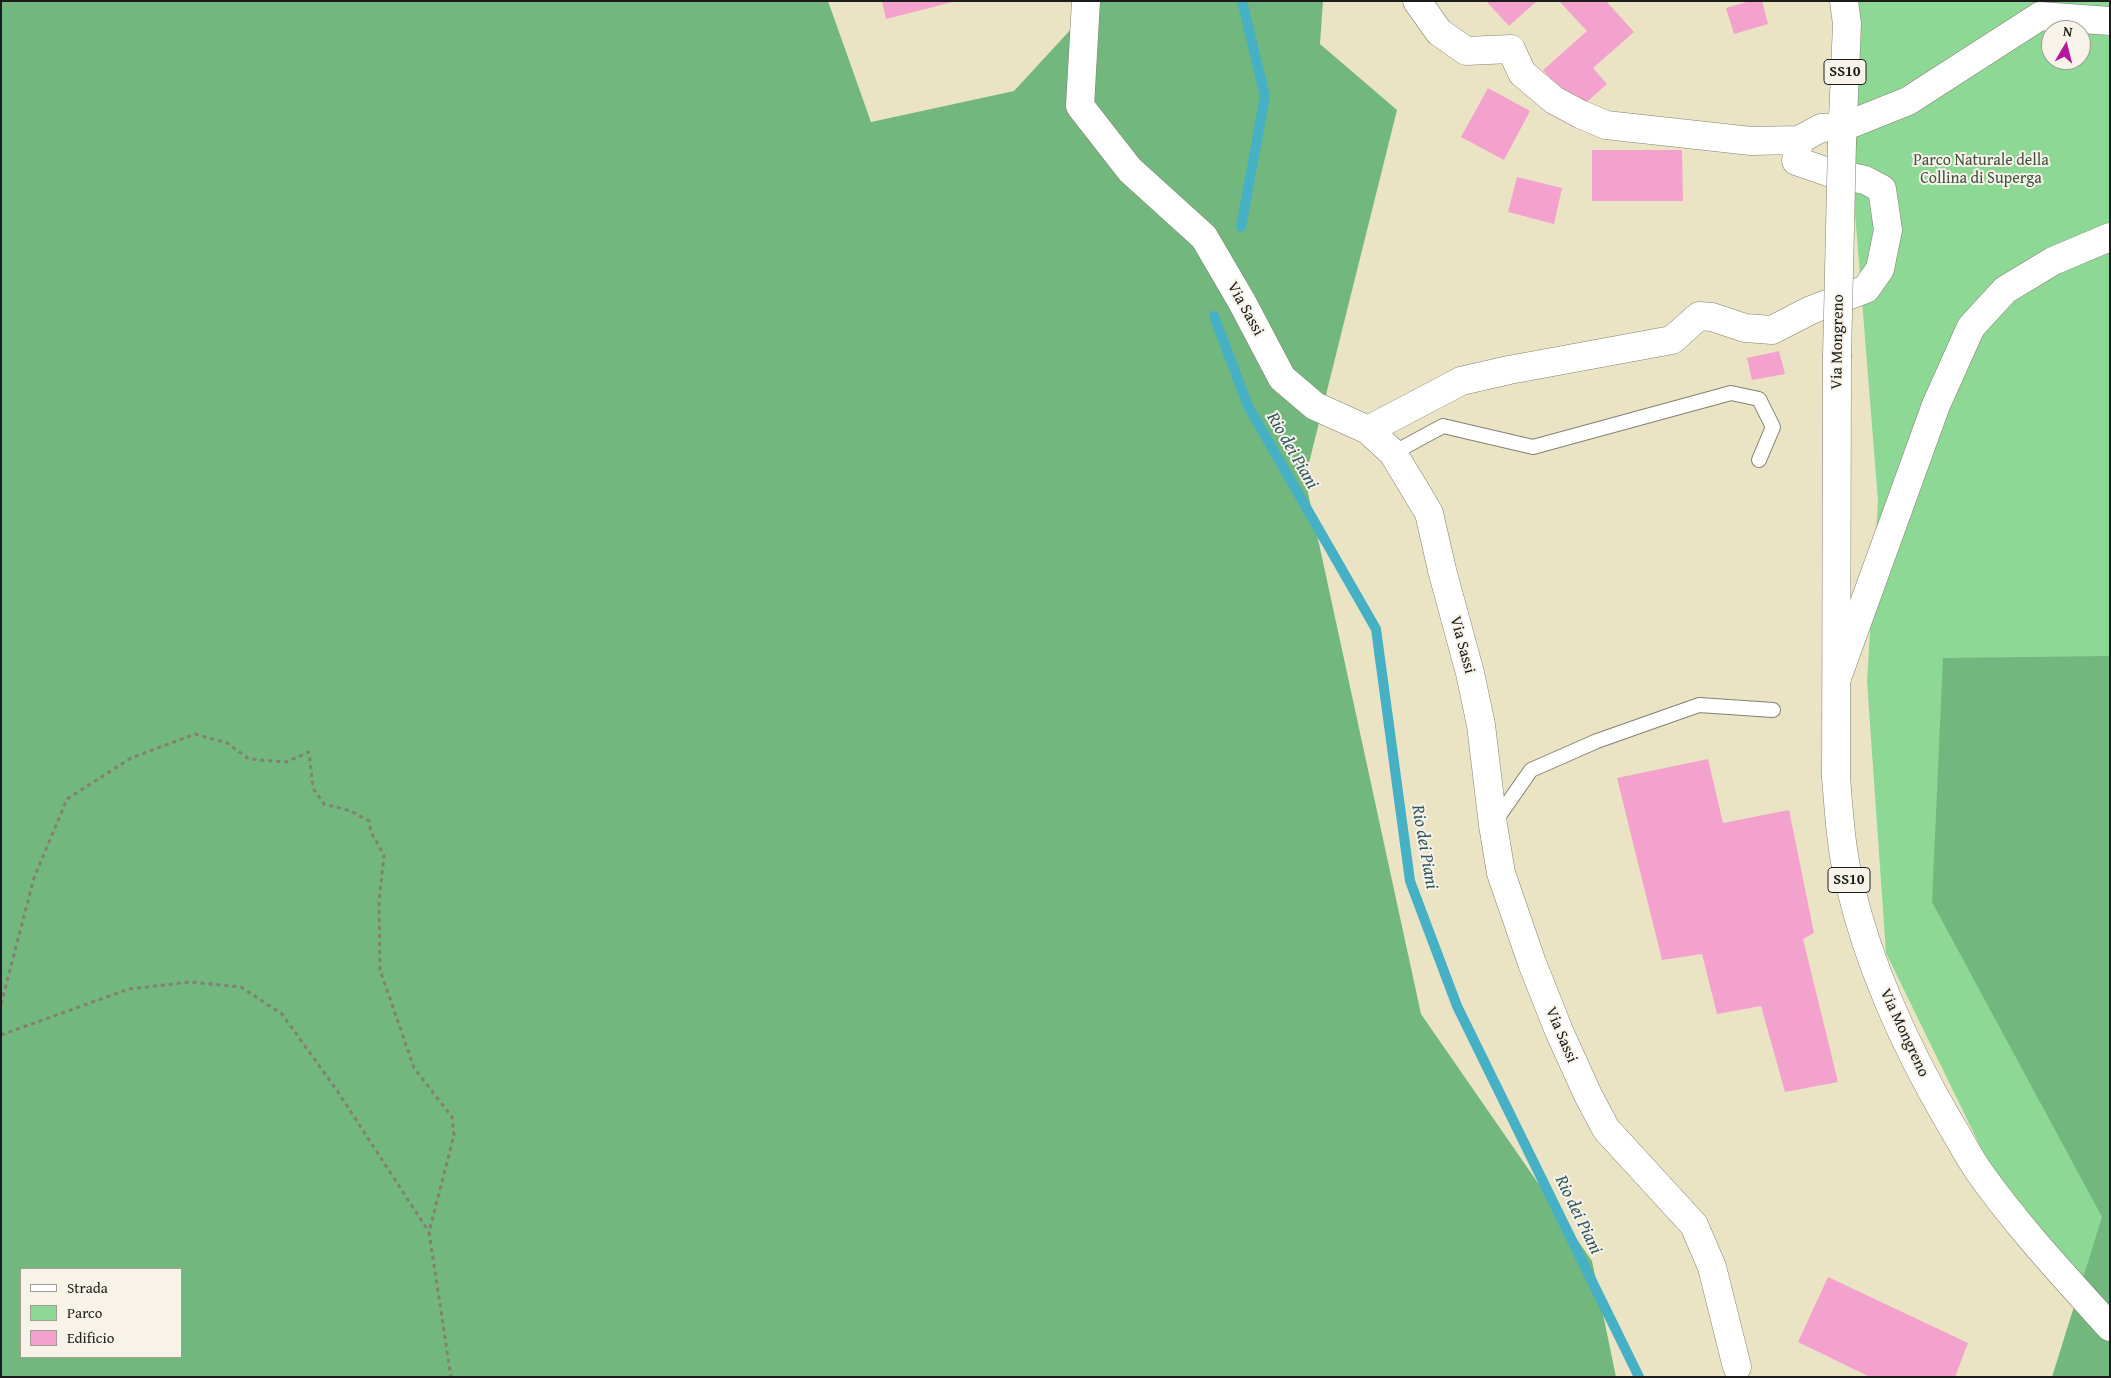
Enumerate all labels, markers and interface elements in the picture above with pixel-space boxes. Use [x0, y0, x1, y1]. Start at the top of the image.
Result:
north arrow [2041, 20, 2091, 70]
text: N [2062, 21, 2074, 42]
road number: SS10 [1824, 60, 1866, 84]
park label: Parco Naturale della Collina di Superga [1913, 151, 2049, 189]
street label: Via Sassi [1222, 279, 1268, 339]
street label: Via Mongreno [1828, 294, 1848, 390]
water label: Rio dei Piani [1261, 409, 1323, 493]
street label: Via Sassi [1445, 614, 1479, 676]
water label: Rio dei Piani [1406, 803, 1442, 891]
road number: SS10 [1828, 868, 1870, 892]
street label: Via Mongreno [1875, 986, 1933, 1080]
street label: Via Sassi [1541, 1004, 1581, 1066]
water label: Rio dei Piani [1550, 1172, 1606, 1258]
legend [20, 1268, 182, 1358]
text: Strada [67, 1277, 108, 1298]
text: Parco [67, 1302, 102, 1323]
text: Edificio [67, 1327, 114, 1348]

